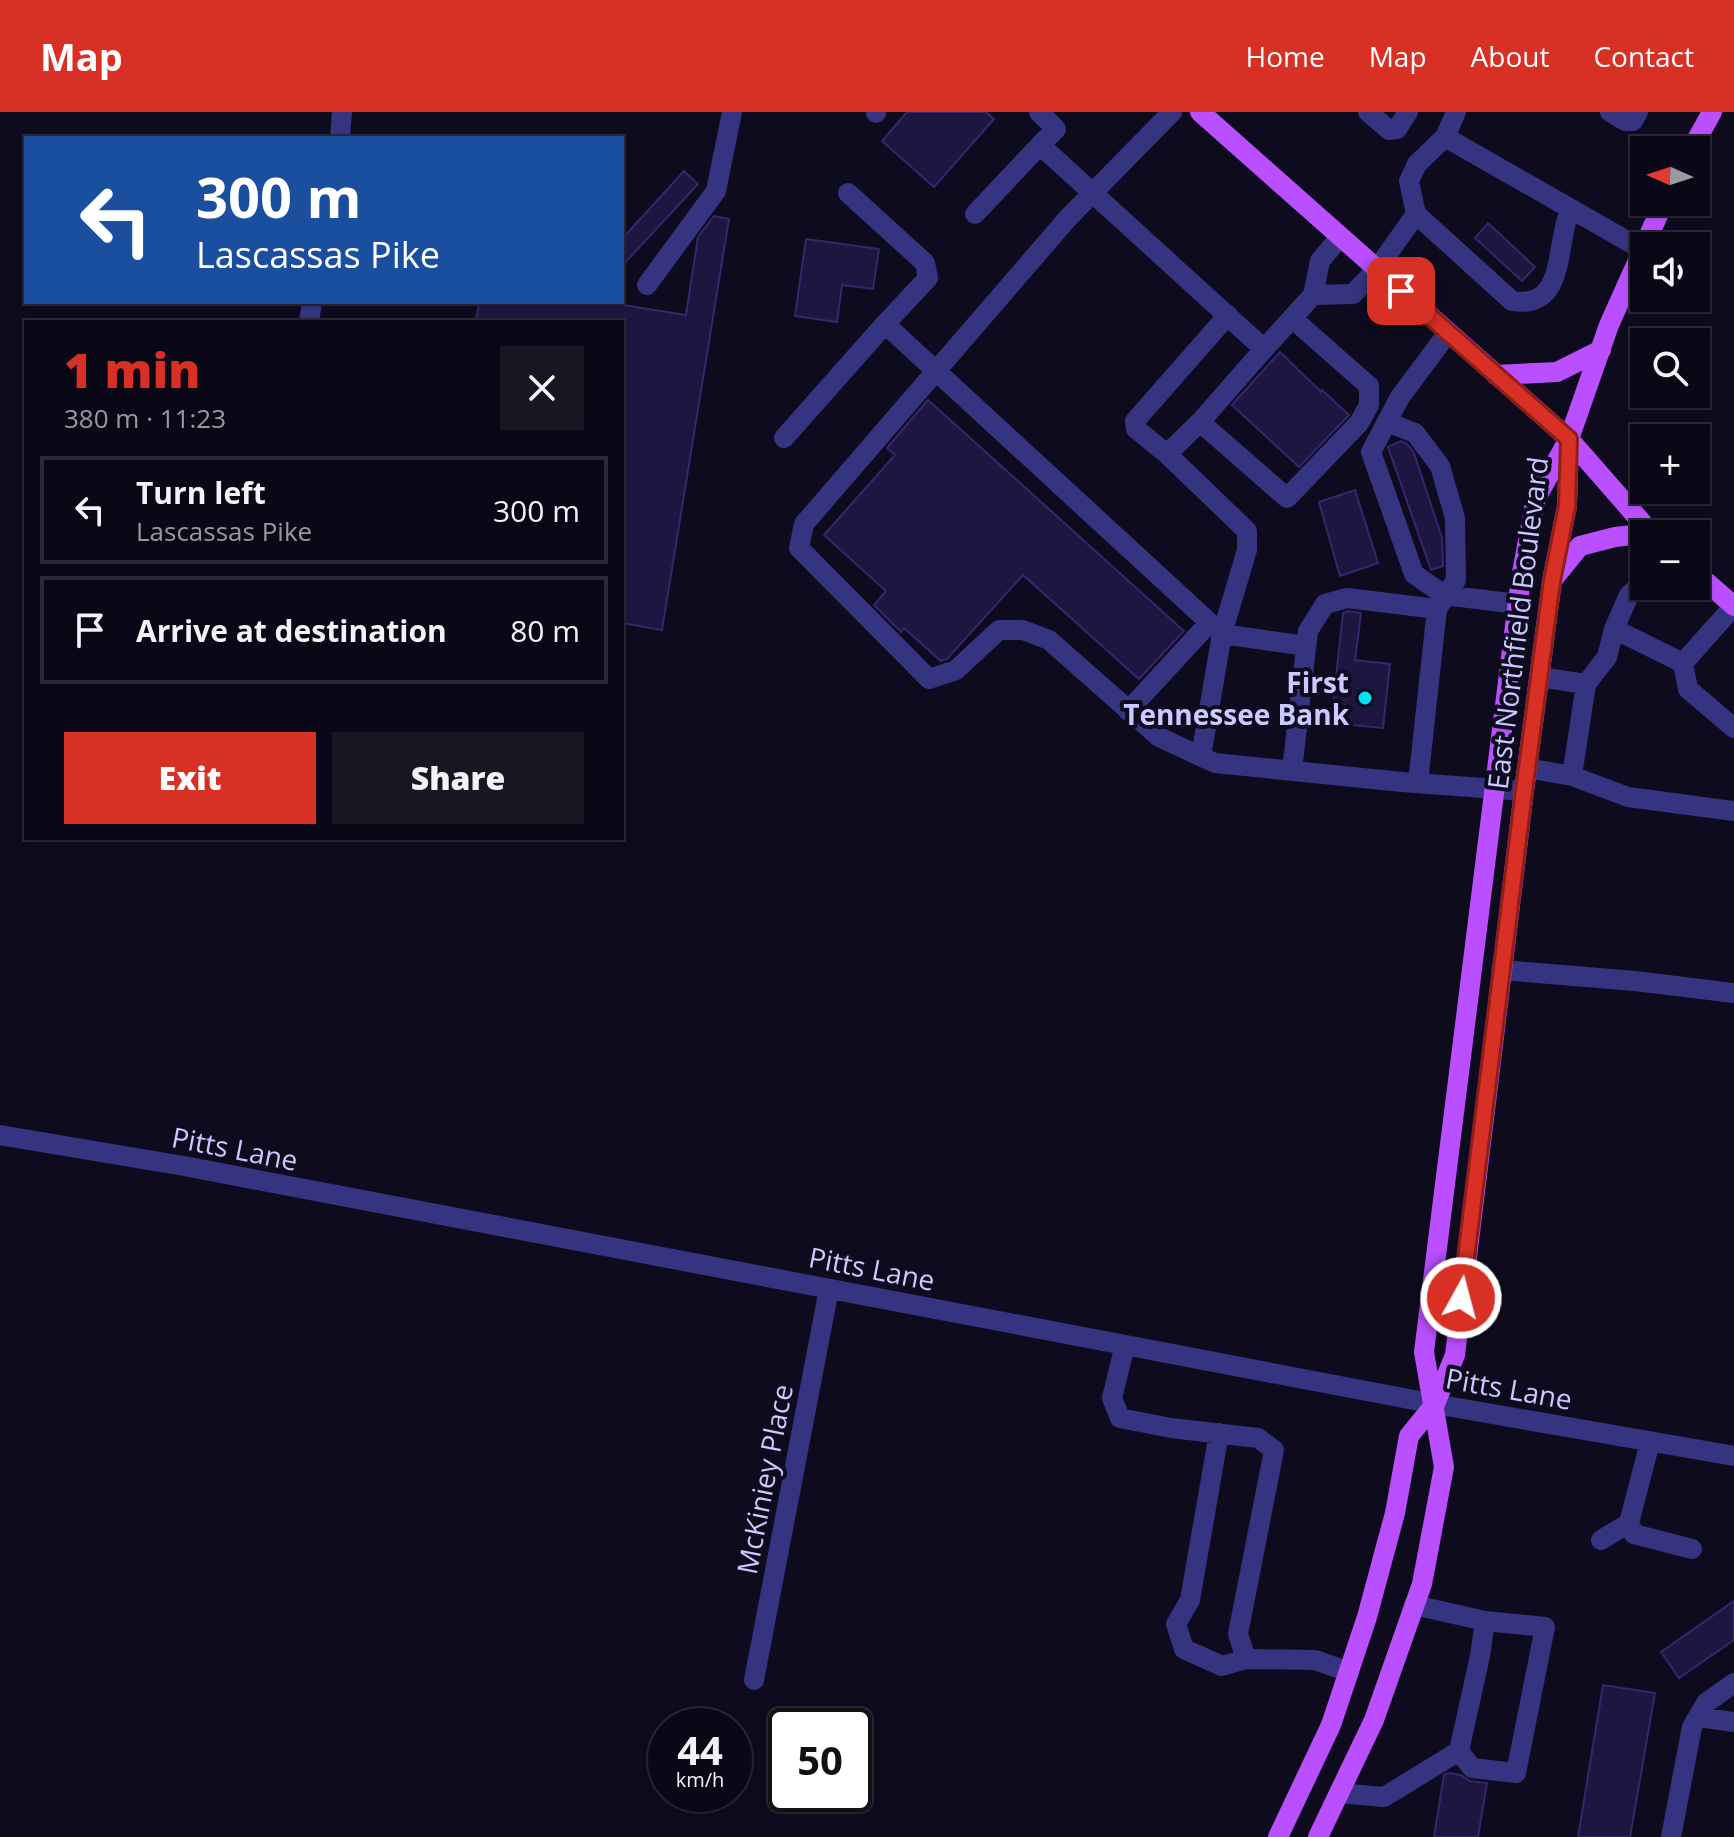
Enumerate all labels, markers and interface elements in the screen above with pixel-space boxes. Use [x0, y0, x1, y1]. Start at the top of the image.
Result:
text: Map [40, 30, 123, 82]
text: Home [1246, 37, 1325, 75]
text: Map [1369, 37, 1427, 75]
text: About [1471, 37, 1549, 75]
text: Contact [1593, 37, 1694, 75]
north arrow [1630, 136, 1710, 216]
map controls [1630, 136, 1710, 600]
text: 300 m [196, 158, 362, 234]
icon: left [64, 168, 168, 272]
text: Lascassas Pike [196, 230, 440, 279]
button: sound [1630, 232, 1710, 312]
pin [1367, 257, 1435, 325]
icon: arrive [1379, 269, 1423, 313]
button: search [1630, 328, 1710, 408]
text: 1 min [64, 337, 200, 402]
button: close [500, 346, 584, 430]
text: 380 m · 11:23 [64, 400, 226, 436]
button: + [1630, 424, 1710, 504]
street label: East Northfield Boulevard [1478, 454, 1556, 792]
text: Turn left [136, 472, 266, 513]
icon: left [68, 488, 112, 532]
text: 300 m [493, 490, 580, 531]
text: Lascassas Pike [136, 513, 312, 549]
button: − [1630, 520, 1710, 600]
icon: arrive [68, 608, 112, 652]
text: Arrive at destination [136, 610, 447, 651]
text: 80 m [510, 610, 580, 651]
place label: First Tennessee Bank [1123, 663, 1350, 733]
marker: First Tennessee Bank [1356, 689, 1374, 707]
button: Exit [64, 732, 316, 824]
button: Share [332, 732, 584, 824]
street label: Pitts Lane [169, 1117, 301, 1179]
street label: Pitts Lane [806, 1237, 938, 1299]
position arrow [1419, 1256, 1503, 1340]
street label: Pitts Lane [1443, 1358, 1575, 1418]
street label: McKiniey Place [727, 1381, 801, 1577]
speed limit sign: 50 [768, 1708, 872, 1812]
text: 44 [677, 1722, 723, 1777]
text: km/h [676, 1766, 724, 1793]

